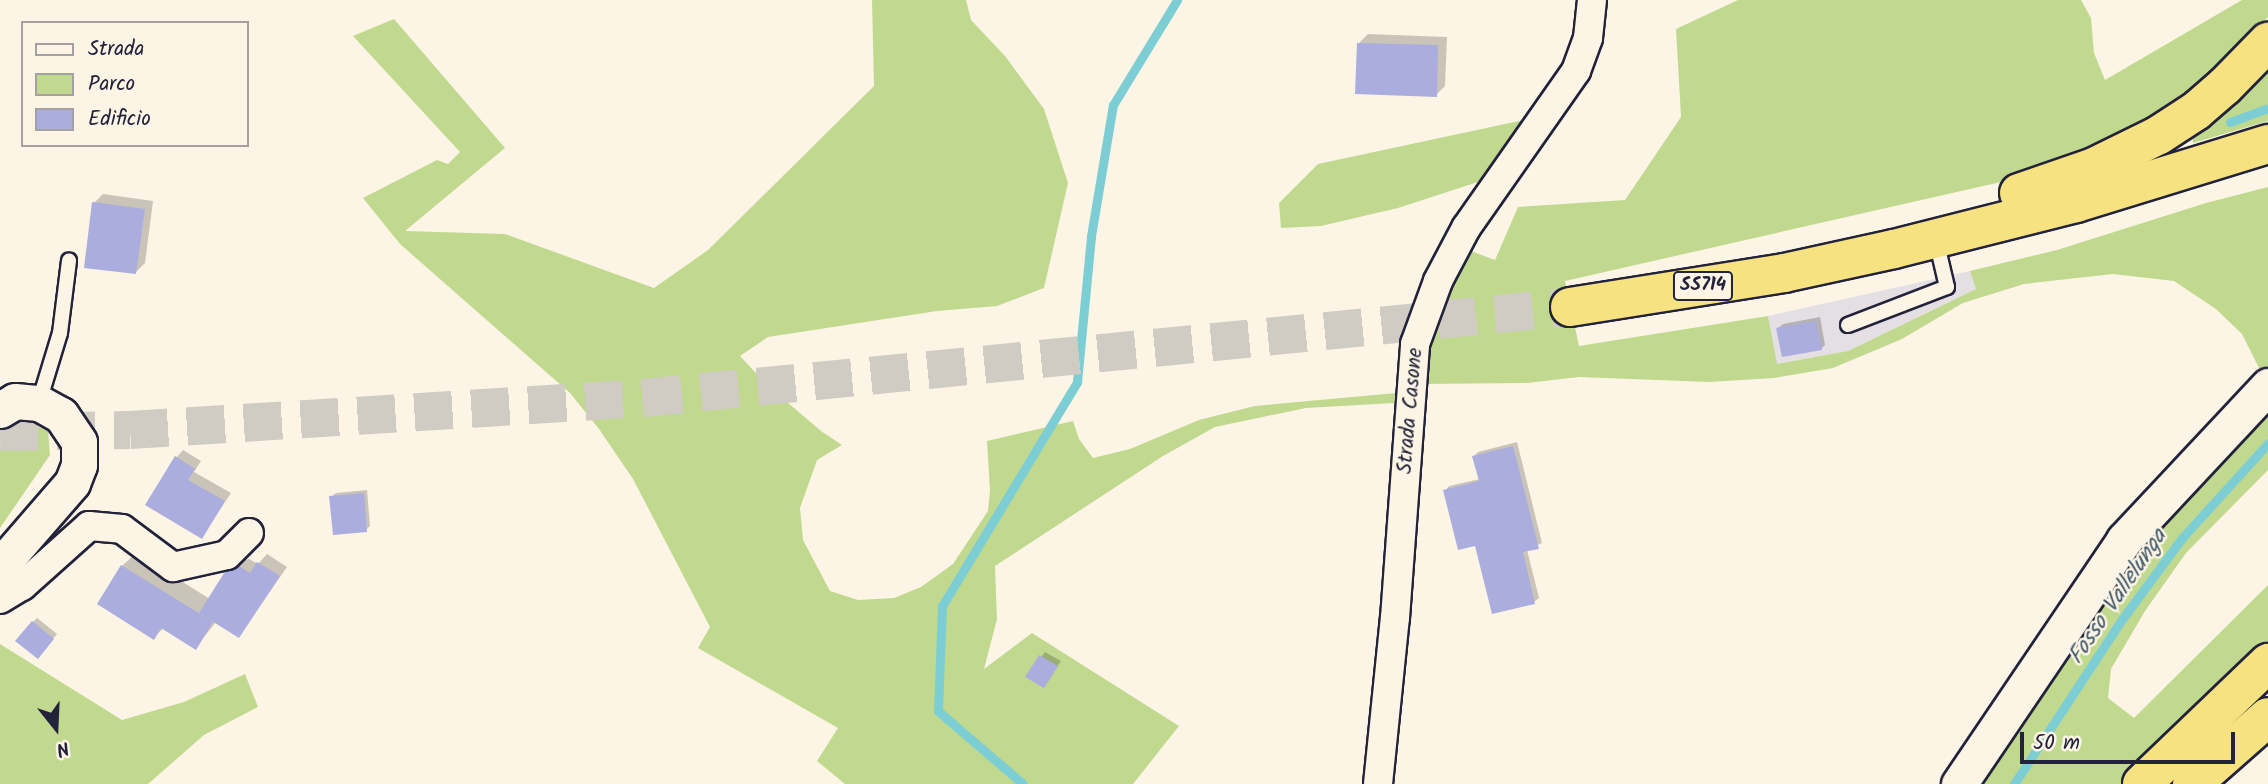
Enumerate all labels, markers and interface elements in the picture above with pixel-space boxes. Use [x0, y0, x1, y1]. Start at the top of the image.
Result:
legend [21, 21, 248, 147]
text: Strada [88, 33, 144, 66]
text: Parco [88, 68, 135, 101]
text: Edificio [88, 103, 151, 136]
road number: SS714 [1672, 270, 1734, 302]
street label: Strada Casone [1393, 347, 1429, 475]
water label: Fosso Vallelunga [2063, 524, 2173, 670]
north arrow [21, 693, 91, 763]
scale bar [2023, 718, 2238, 762]
text: 50 m [2033, 727, 2080, 760]
text: N [52, 732, 73, 764]

